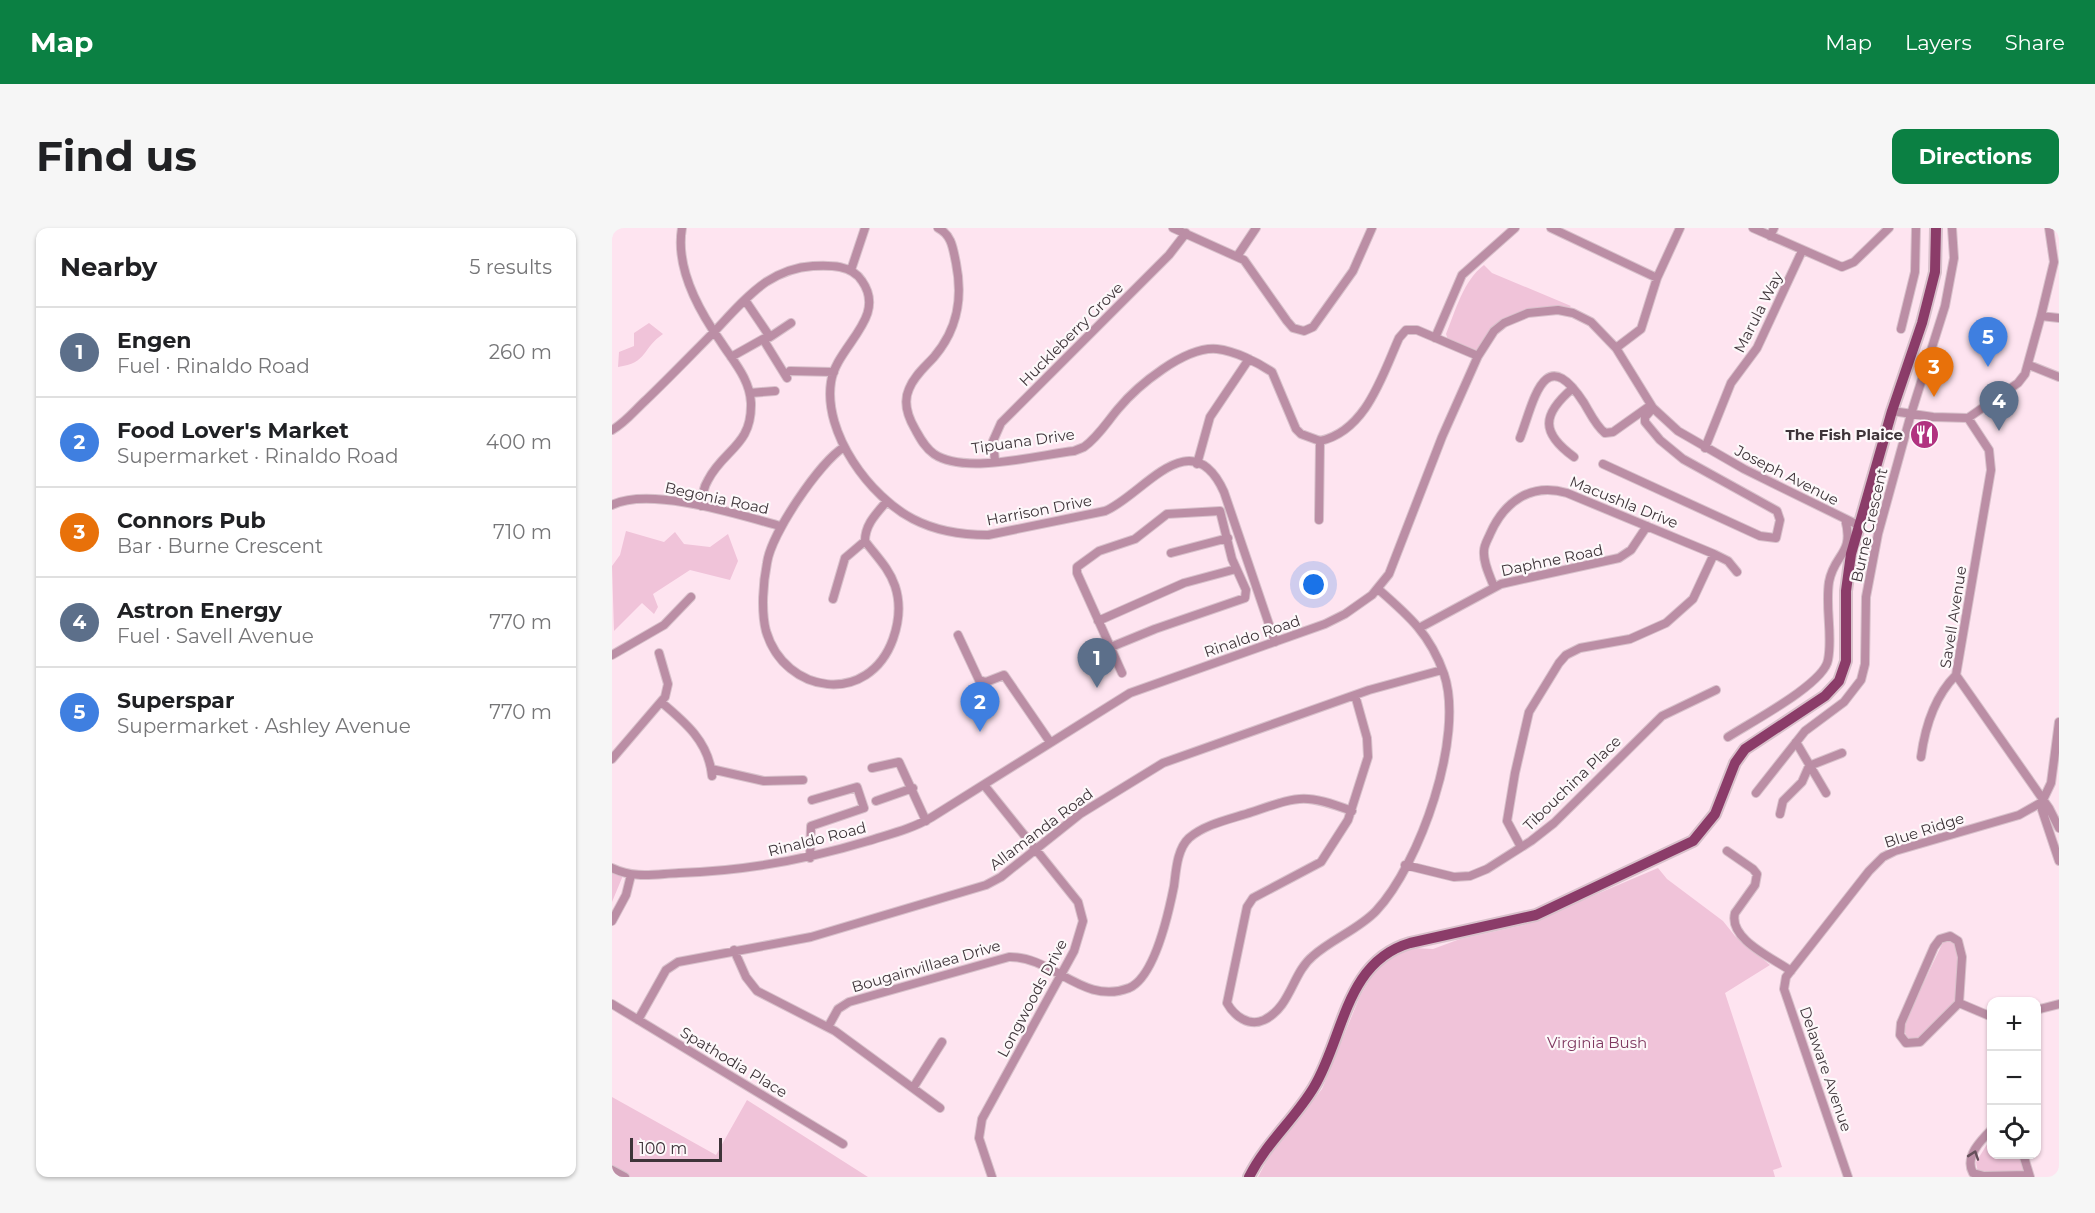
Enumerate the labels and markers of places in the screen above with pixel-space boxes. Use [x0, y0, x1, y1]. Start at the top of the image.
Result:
pin: 5 [1968, 318, 2008, 367]
pin: 3 [1914, 348, 1954, 397]
pin: 4 [1980, 382, 2018, 431]
restaurant icon: The Fish Plaice [1908, 418, 1940, 450]
place label: The Fish Plaice [1785, 425, 1903, 444]
pin: 1 [1078, 638, 1116, 688]
pin: 2 [960, 682, 1000, 732]

